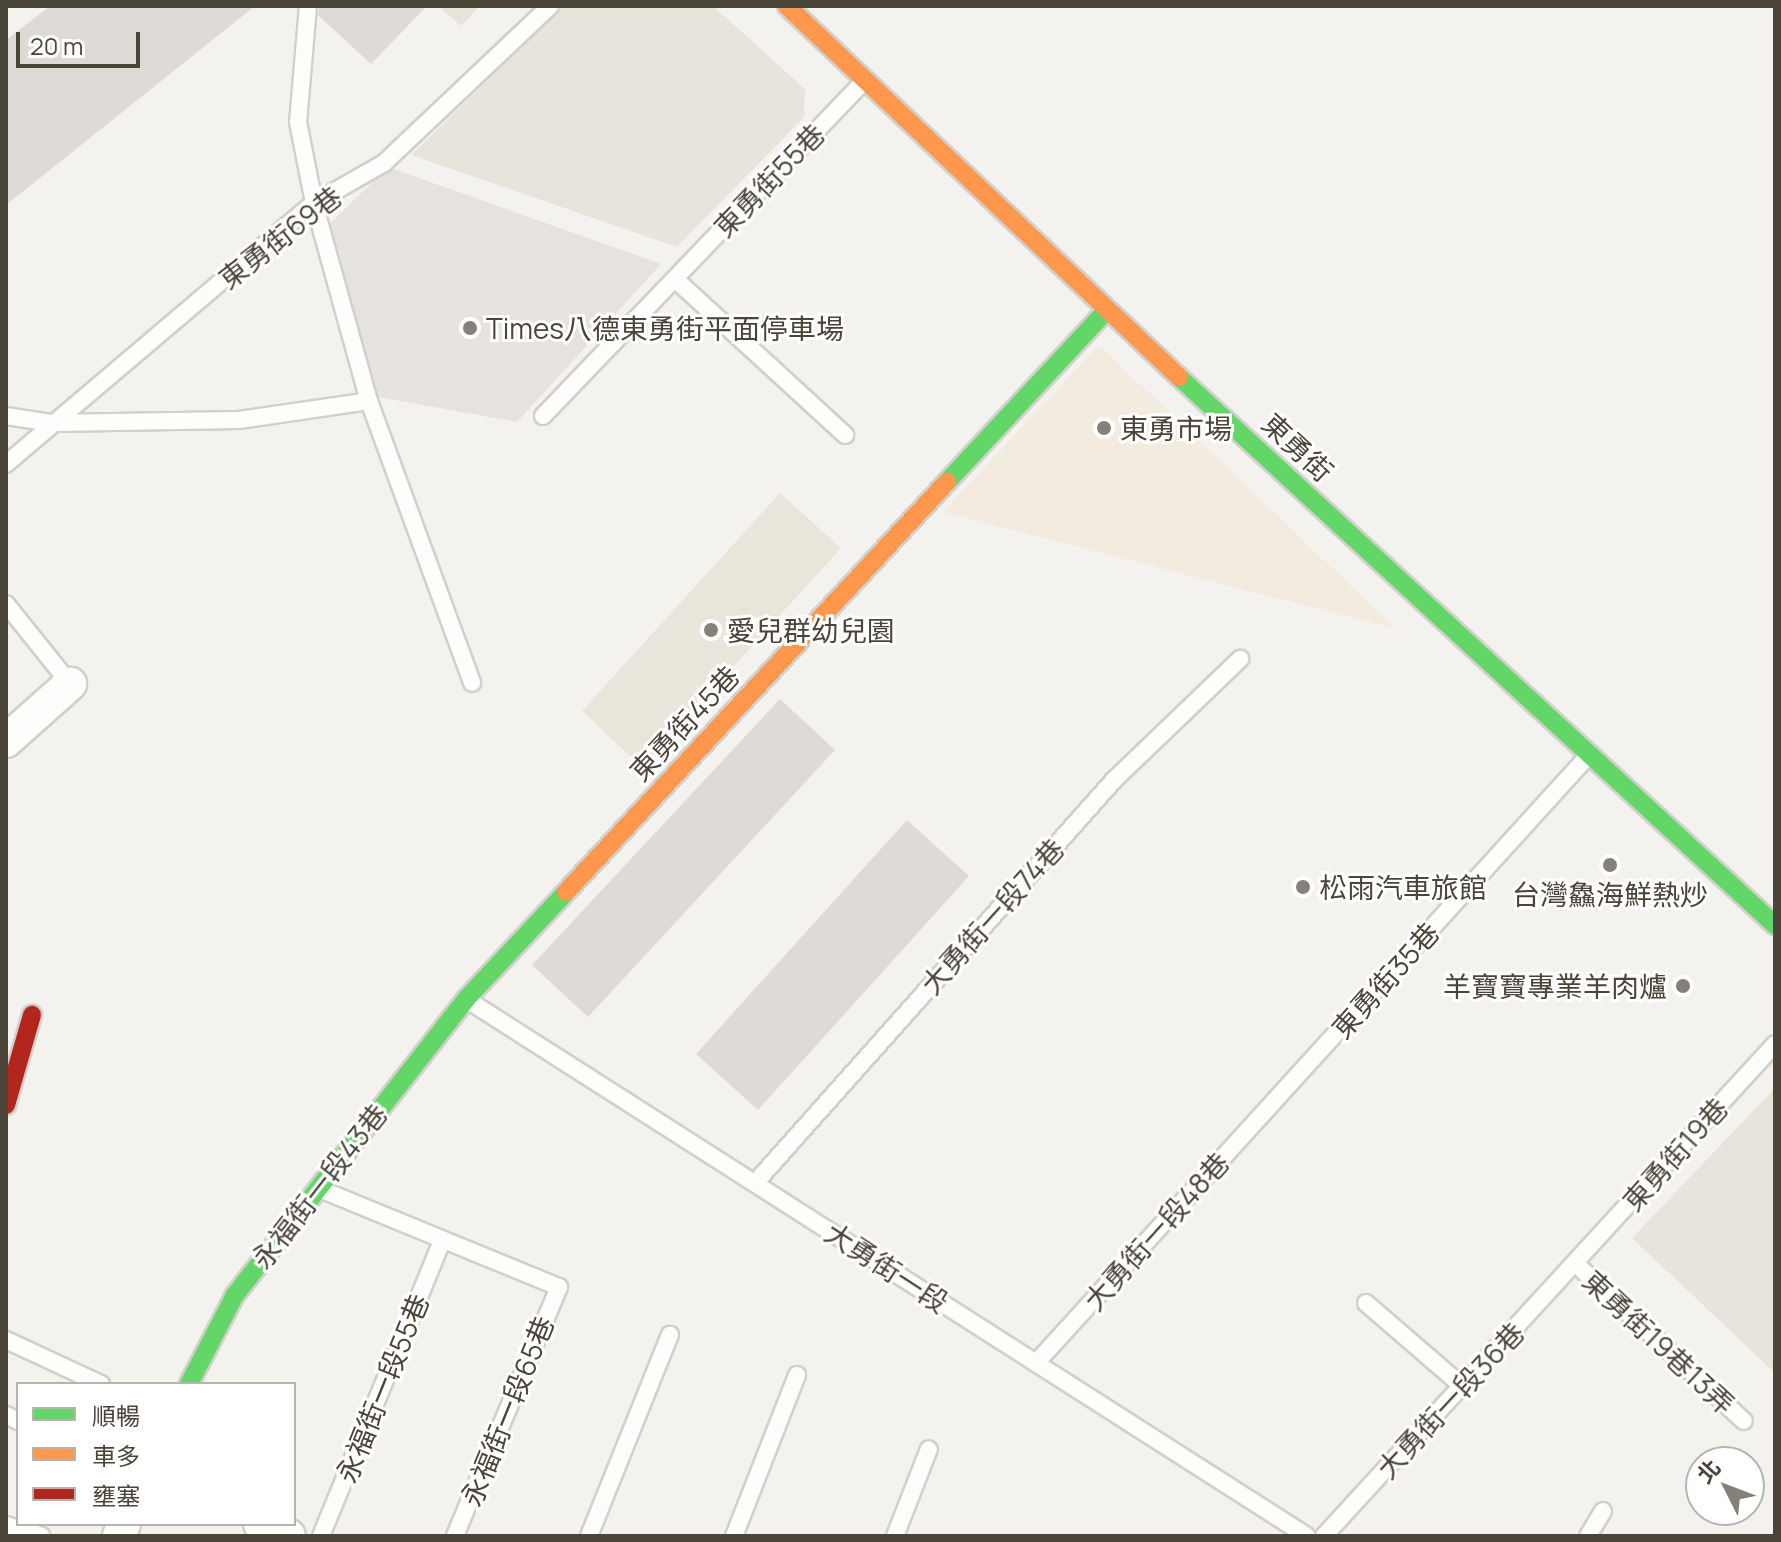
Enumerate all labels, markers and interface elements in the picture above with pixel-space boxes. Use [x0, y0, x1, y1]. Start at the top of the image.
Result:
scale bar [20, 16, 144, 66]
text: 20 m [30, 29, 83, 62]
street label: 東勇街55巷 [707, 116, 831, 244]
street label: 東勇街69巷 [212, 179, 348, 295]
place label: Times八德東勇街平面停車場 [486, 311, 844, 345]
marker: Times八德東勇街平面停車場 [461, 319, 479, 337]
street label: 東勇街 [1256, 406, 1340, 488]
place label: 東勇市場 [1120, 411, 1232, 445]
marker: 東勇市場 [1095, 419, 1113, 437]
place label: 愛兒群幼兒園 [727, 613, 895, 647]
marker: 愛兒群幼兒園 [702, 621, 720, 639]
street label: 東勇街45巷 [622, 659, 746, 787]
street label: 大勇街一段74巷 [913, 831, 1071, 1001]
marker: 台灣鱻海鮮熱炒 [1601, 856, 1619, 874]
place label: 松雨汽車旅館 [1319, 870, 1487, 904]
place label: 台灣鱻海鮮熱炒 [1512, 877, 1708, 911]
marker: 松雨汽車旅館 [1294, 878, 1312, 896]
street label: 東勇街35巷 [1324, 915, 1446, 1045]
place label: 羊寶寶專業羊肉爐 [1443, 969, 1667, 1003]
marker: 羊寶寶專業羊肉爐 [1674, 977, 1692, 995]
street label: 東勇街19巷 [1616, 1091, 1734, 1217]
street label: 永福街一段43巷 [244, 1097, 394, 1275]
street label: 大勇街一段48巷 [1076, 1145, 1236, 1317]
street label: 大勇街一段 [819, 1215, 955, 1319]
street label: 東勇街19巷13弄 [1576, 1263, 1742, 1421]
street label: 永福街一段55巷 [329, 1289, 435, 1487]
street label: 永福街一段65巷 [454, 1311, 560, 1511]
street label: 大勇街一段36巷 [1369, 1315, 1531, 1485]
legend [16, 1382, 296, 1526]
text: 順暢 [92, 1399, 140, 1432]
text: 車多 [92, 1439, 140, 1472]
north arrow [1685, 1446, 1765, 1526]
text: 北 [1690, 1453, 1727, 1490]
text: 壅塞 [92, 1479, 140, 1512]

